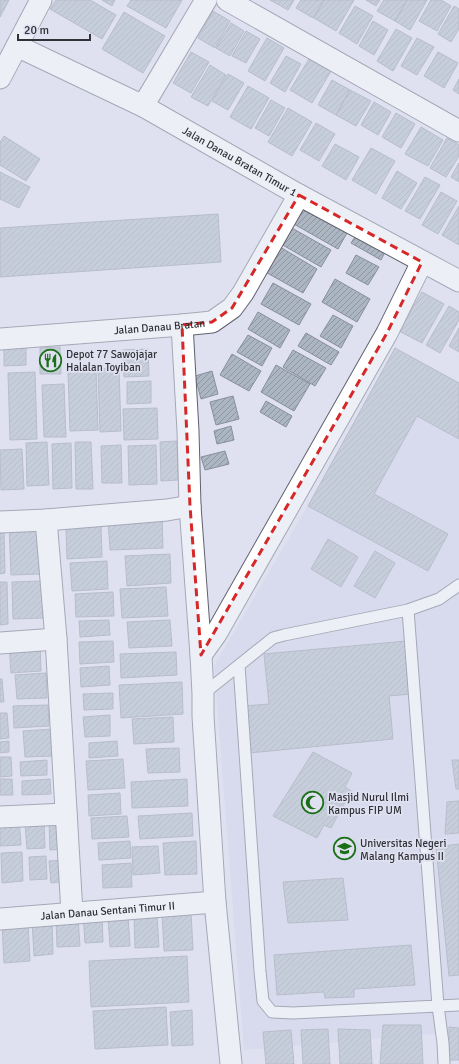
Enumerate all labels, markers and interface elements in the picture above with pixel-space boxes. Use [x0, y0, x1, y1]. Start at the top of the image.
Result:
scale bar [18, 16, 90, 42]
text: 20 m [24, 23, 49, 38]
street label: Jalan Danau Bratan Timur 1 [180, 124, 299, 199]
street label: Jalan Danau Bratan [113, 317, 206, 337]
restaurant icon: Depot 77 Sawojajar Halalan Toyiban [37, 347, 63, 373]
place label: Depot 77 Sawojajar Halalan Toyiban [66, 348, 157, 374]
mosque icon: Masjid Nurul Ilmi Kampus FIP UM [300, 790, 326, 816]
place label: Masjid Nurul Ilmi Kampus FIP UM [328, 791, 409, 817]
school or university icon: Universitas Negeri Malang Kampus II [331, 836, 357, 862]
place label: Universitas Negeri Malang Kampus II [360, 837, 447, 863]
street label: Jalan Danau Sentani Timur II [40, 899, 175, 923]

